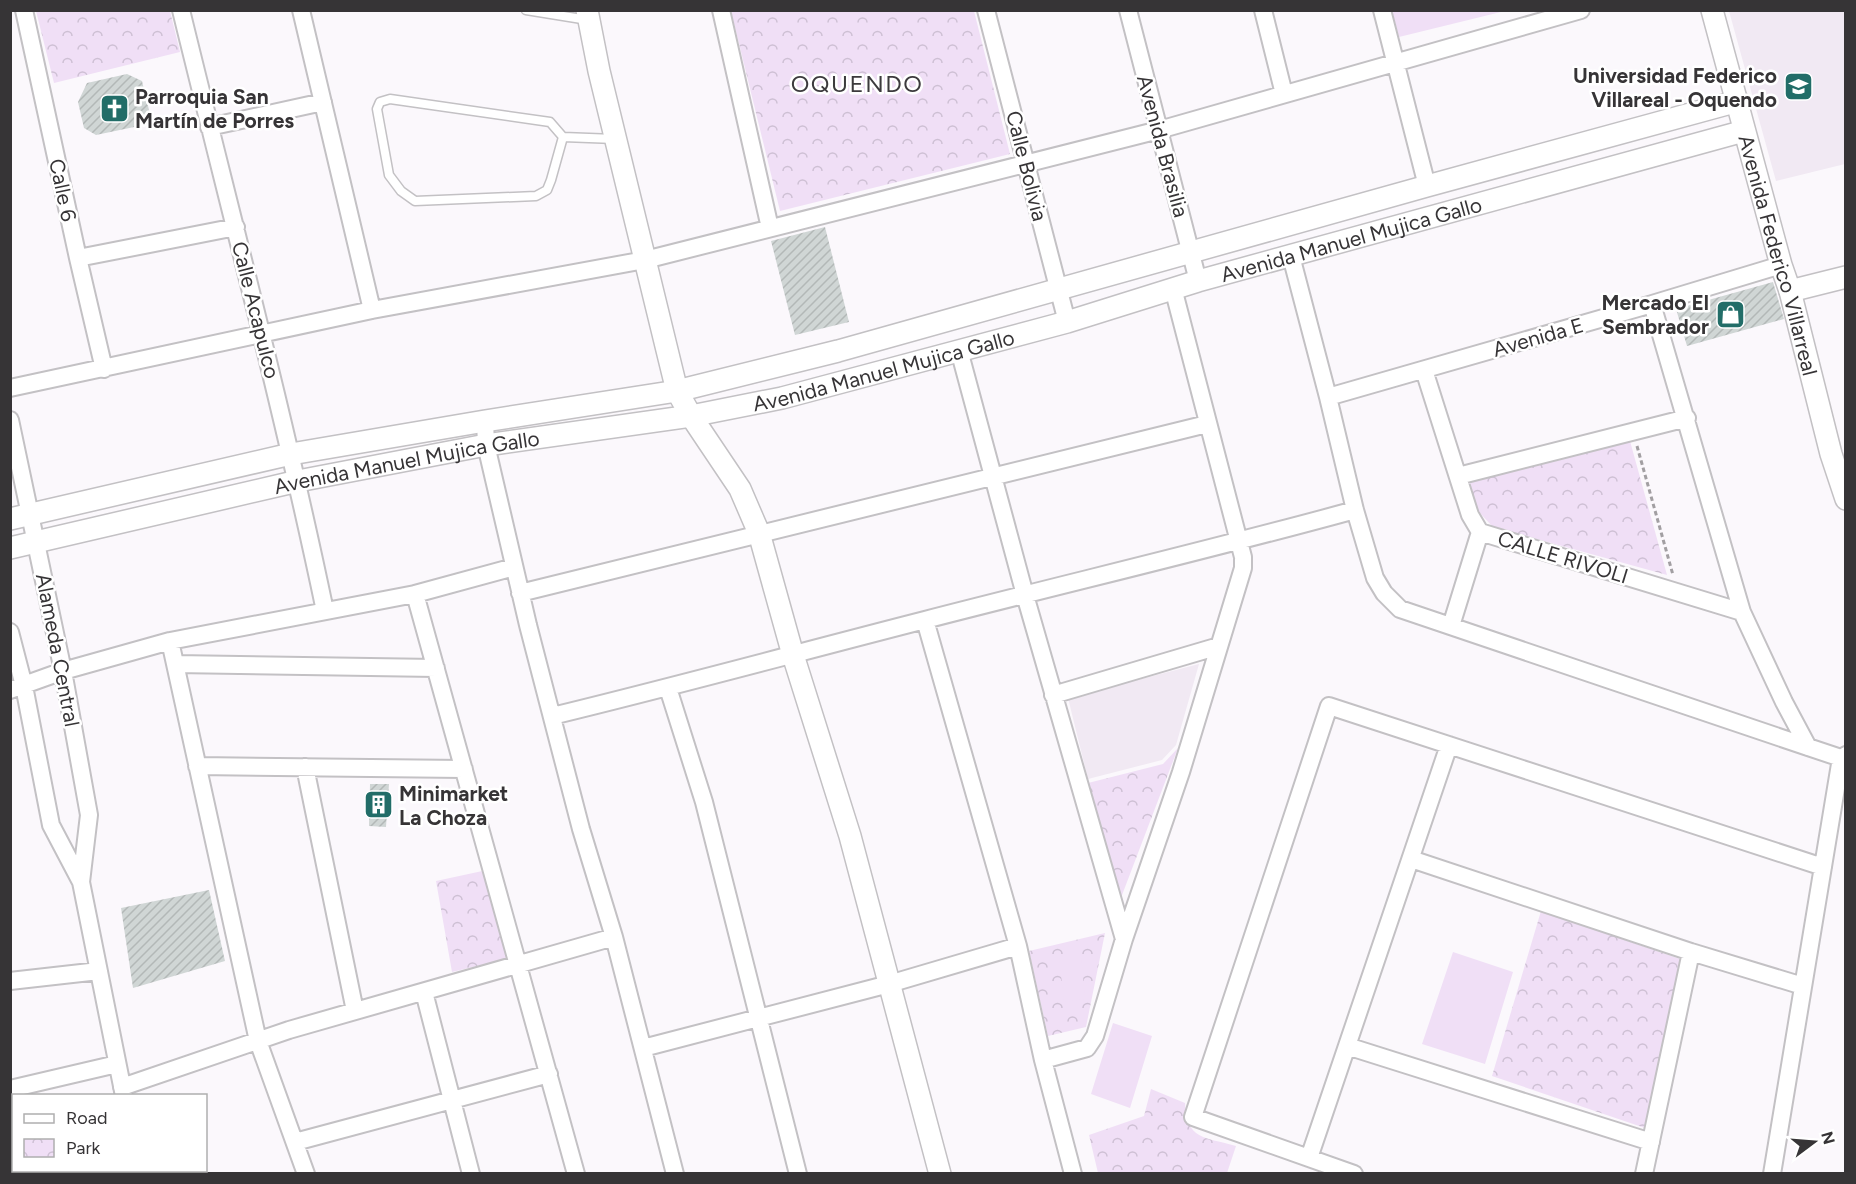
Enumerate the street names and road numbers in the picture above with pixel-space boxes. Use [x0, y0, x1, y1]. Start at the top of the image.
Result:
street label: Avenida Brasilia [1132, 72, 1194, 220]
street label: Calle Bolivia [1001, 108, 1053, 224]
street label: Avenida Federico Villarreal [1734, 132, 1823, 378]
street label: Calle 6 [44, 156, 82, 224]
street label: Avenida Manuel Mujica Gallo [1218, 191, 1484, 287]
street label: Calle Acapulco [227, 239, 285, 381]
street label: Avenida E [1490, 312, 1586, 362]
street label: Avenida Manuel Mujica Gallo [750, 324, 1017, 416]
street label: Avenida Manuel Mujica Gallo [271, 425, 541, 499]
street label: CALLE RIVOLI [1495, 525, 1631, 589]
street label: Alameda Central [31, 571, 85, 729]

